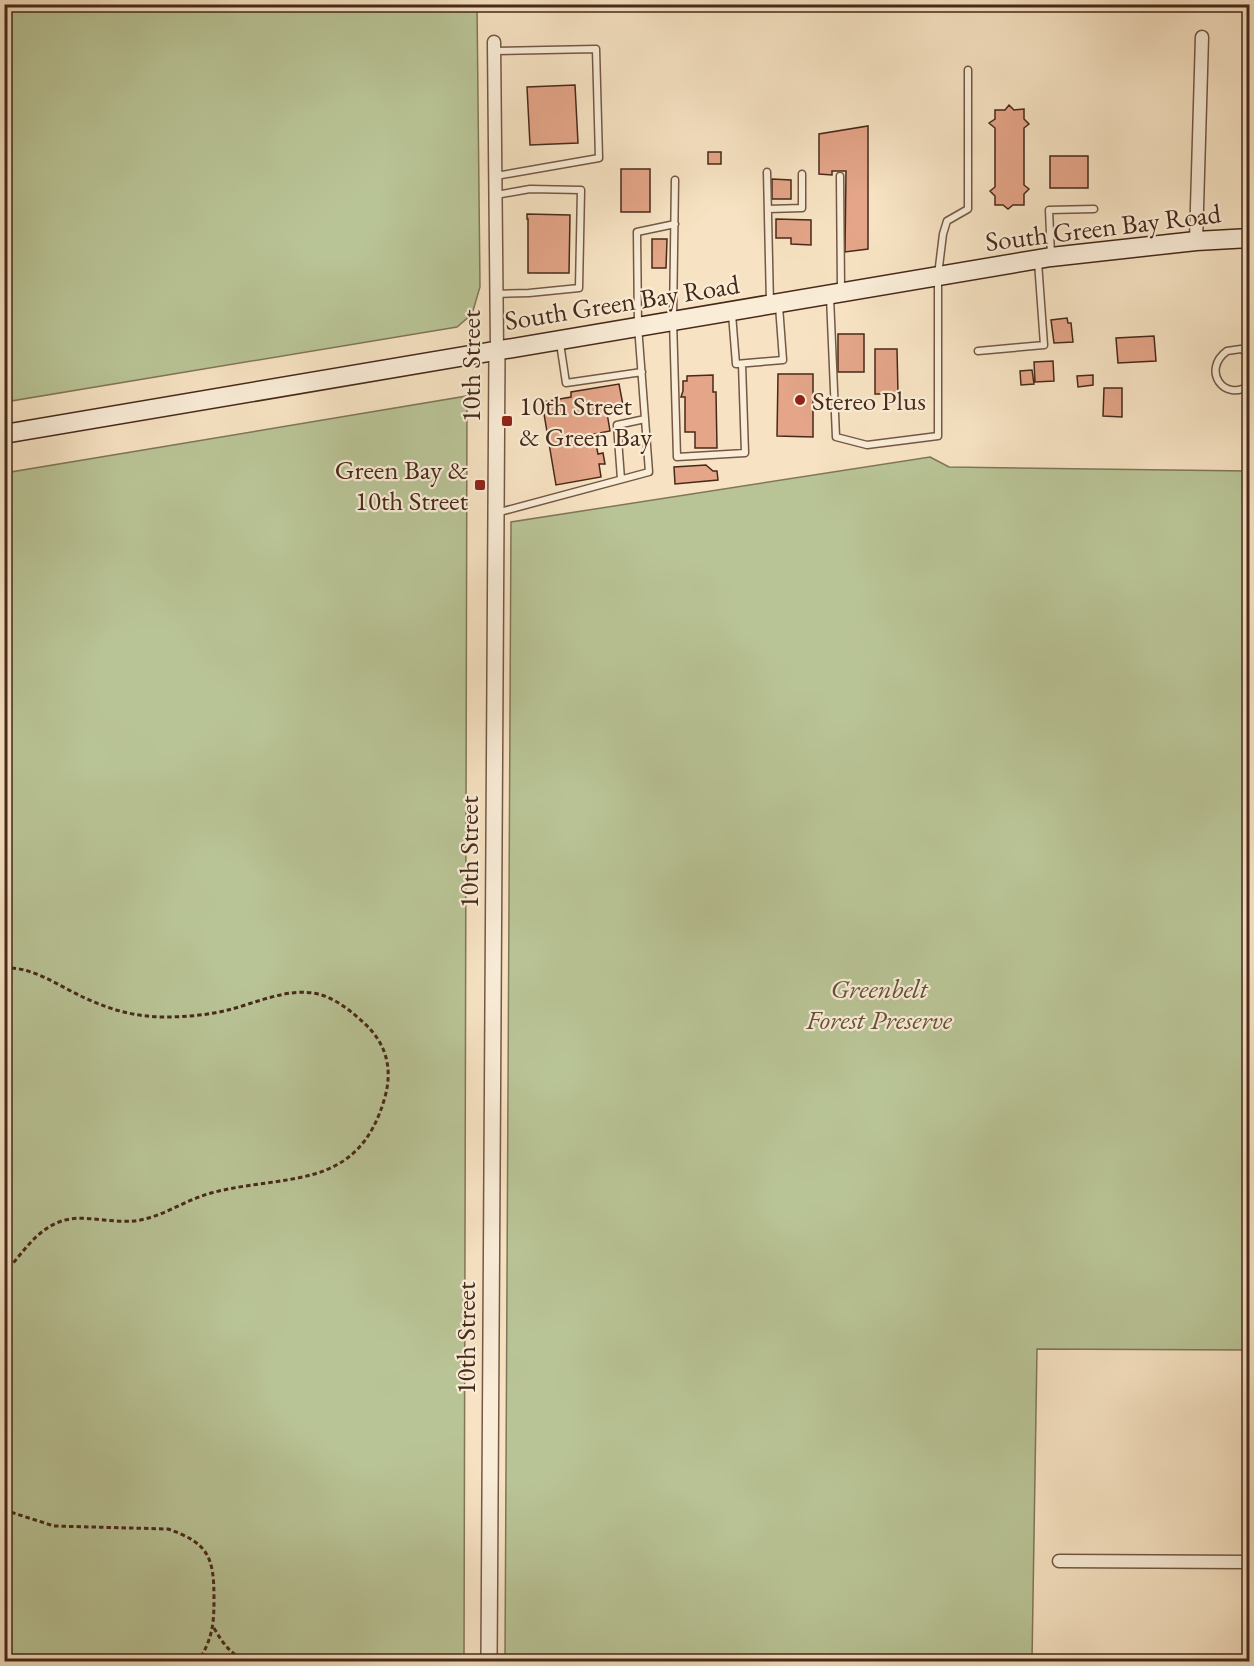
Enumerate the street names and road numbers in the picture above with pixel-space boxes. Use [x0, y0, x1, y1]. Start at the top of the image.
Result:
street label: South Green Bay Road [983, 195, 1223, 259]
street label: South Green Bay Road [502, 266, 742, 338]
street label: 10th Street [453, 309, 488, 423]
street label: 10th Street [451, 795, 486, 909]
street label: 10th Street [448, 1281, 483, 1395]

